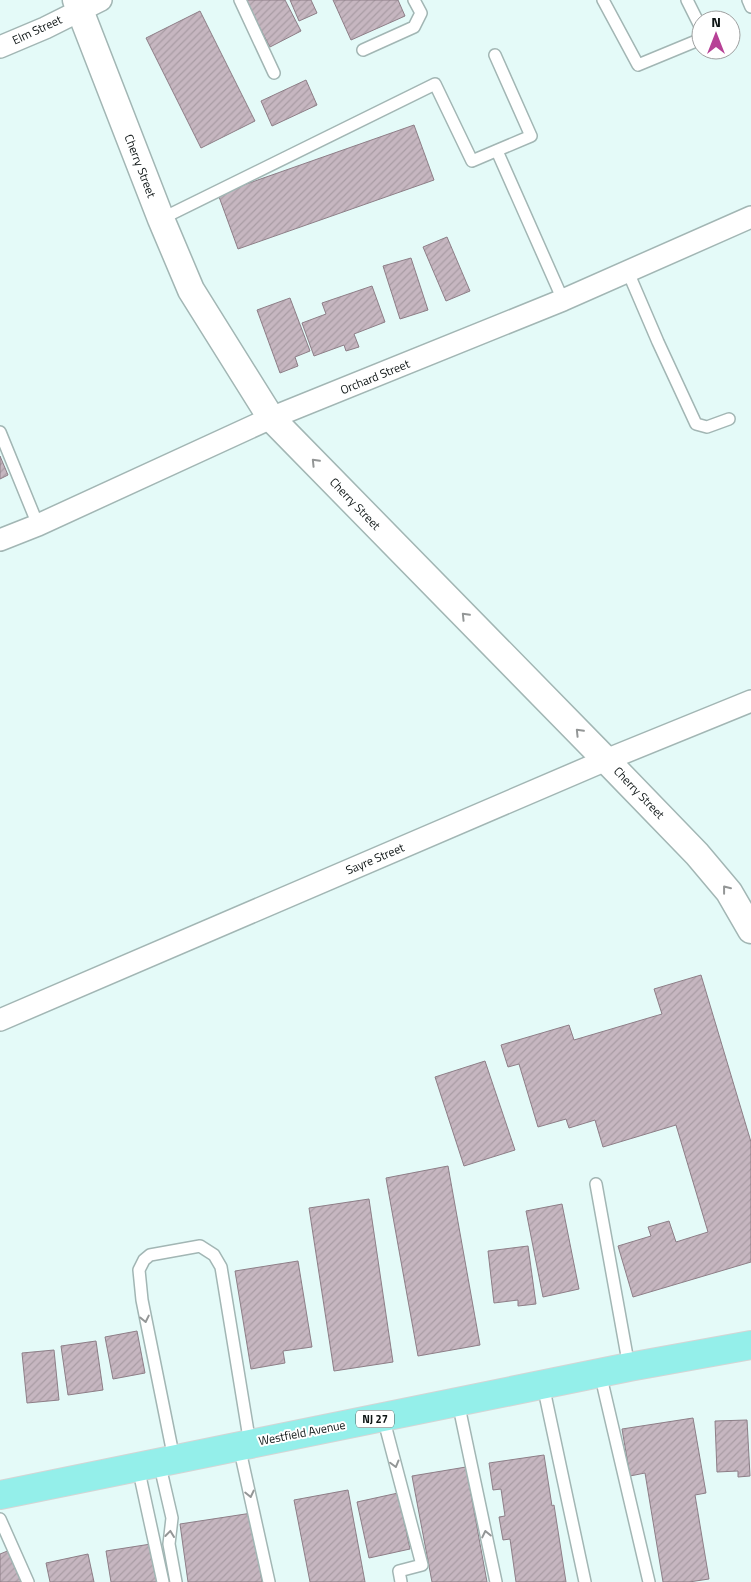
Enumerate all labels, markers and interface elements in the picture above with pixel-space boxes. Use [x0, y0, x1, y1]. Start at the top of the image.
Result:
street label: Elm Street [9, 9, 66, 49]
north arrow [691, 10, 741, 60]
text: N [711, 11, 721, 32]
street label: Cherry Street [120, 131, 162, 201]
street label: Orchard Street [337, 354, 413, 399]
one-way arrow [311, 459, 320, 468]
street label: Cherry Street [325, 473, 386, 535]
one-way arrow [462, 612, 471, 621]
one-way arrow [576, 728, 585, 737]
street label: Cherry Street [609, 762, 670, 824]
street label: Sayre Street [343, 837, 408, 879]
one-way arrow [723, 886, 731, 895]
one-way arrow [140, 1314, 150, 1323]
road number: NJ 27 [356, 1410, 394, 1428]
street label: Westfield Avenue [257, 1415, 347, 1450]
one-way arrow [390, 1460, 400, 1468]
one-way arrow [244, 1489, 255, 1498]
one-way arrow [164, 1530, 175, 1538]
one-way arrow [481, 1530, 492, 1539]

